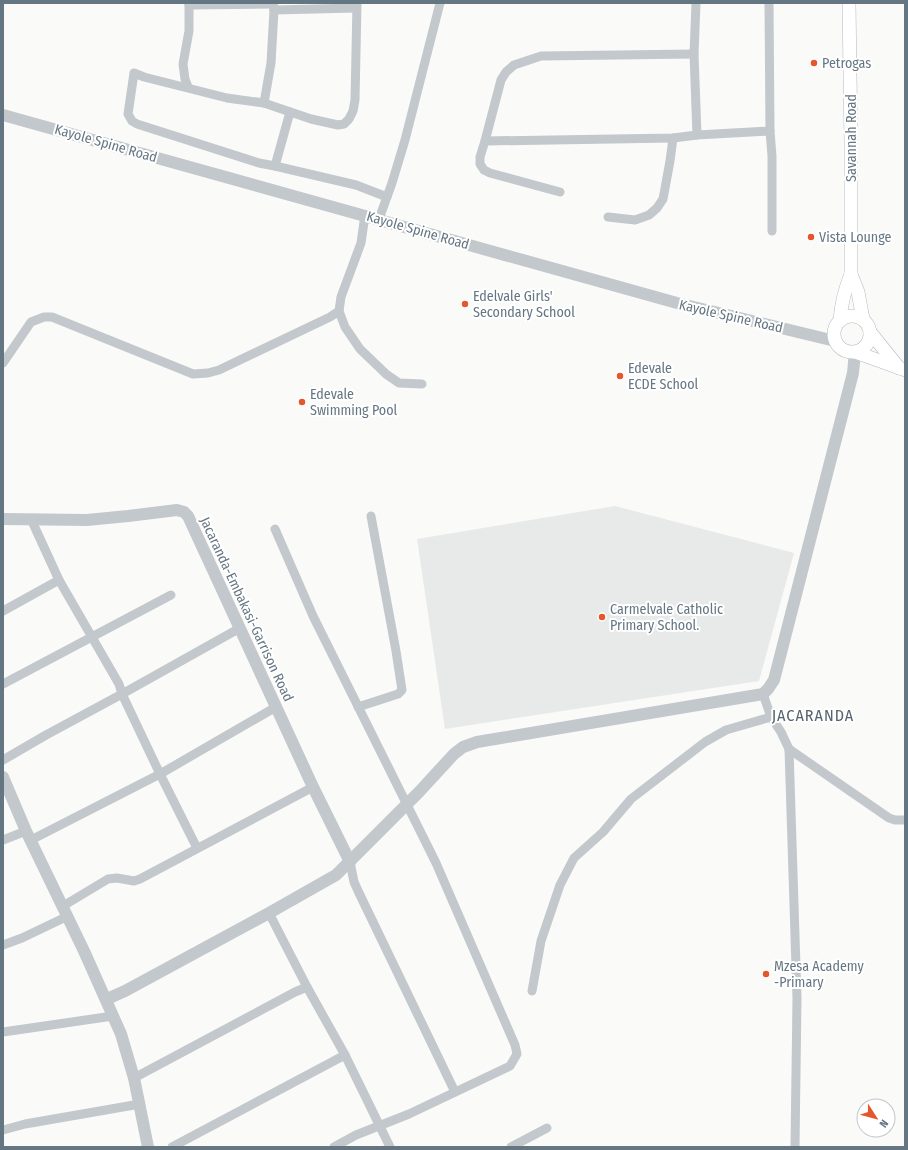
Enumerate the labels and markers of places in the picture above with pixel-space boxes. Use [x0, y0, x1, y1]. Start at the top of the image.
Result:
place label: Petrogas [822, 55, 871, 72]
marker: Petrogas [809, 58, 819, 68]
place label: Vista Lounge [819, 229, 892, 246]
marker: Vista Lounge [806, 232, 816, 242]
place label: Edelvale Girls' Secondary School [473, 288, 575, 321]
marker: Edelvale Girls' Secondary School [460, 299, 470, 309]
place label: Edevale ECDE School [628, 360, 699, 393]
marker: Edevale ECDE School [615, 371, 625, 381]
place label: Edevale Swimming Pool [310, 386, 398, 419]
marker: Edevale Swimming Pool [297, 397, 307, 407]
place label: Carmelvale Catholic Primary School. [610, 601, 723, 634]
marker: Carmelvale Catholic Primary School. [597, 612, 607, 622]
place label: Mzesa Academy -Primary [774, 958, 864, 991]
marker: Mzesa Academy -Primary [761, 969, 771, 979]

